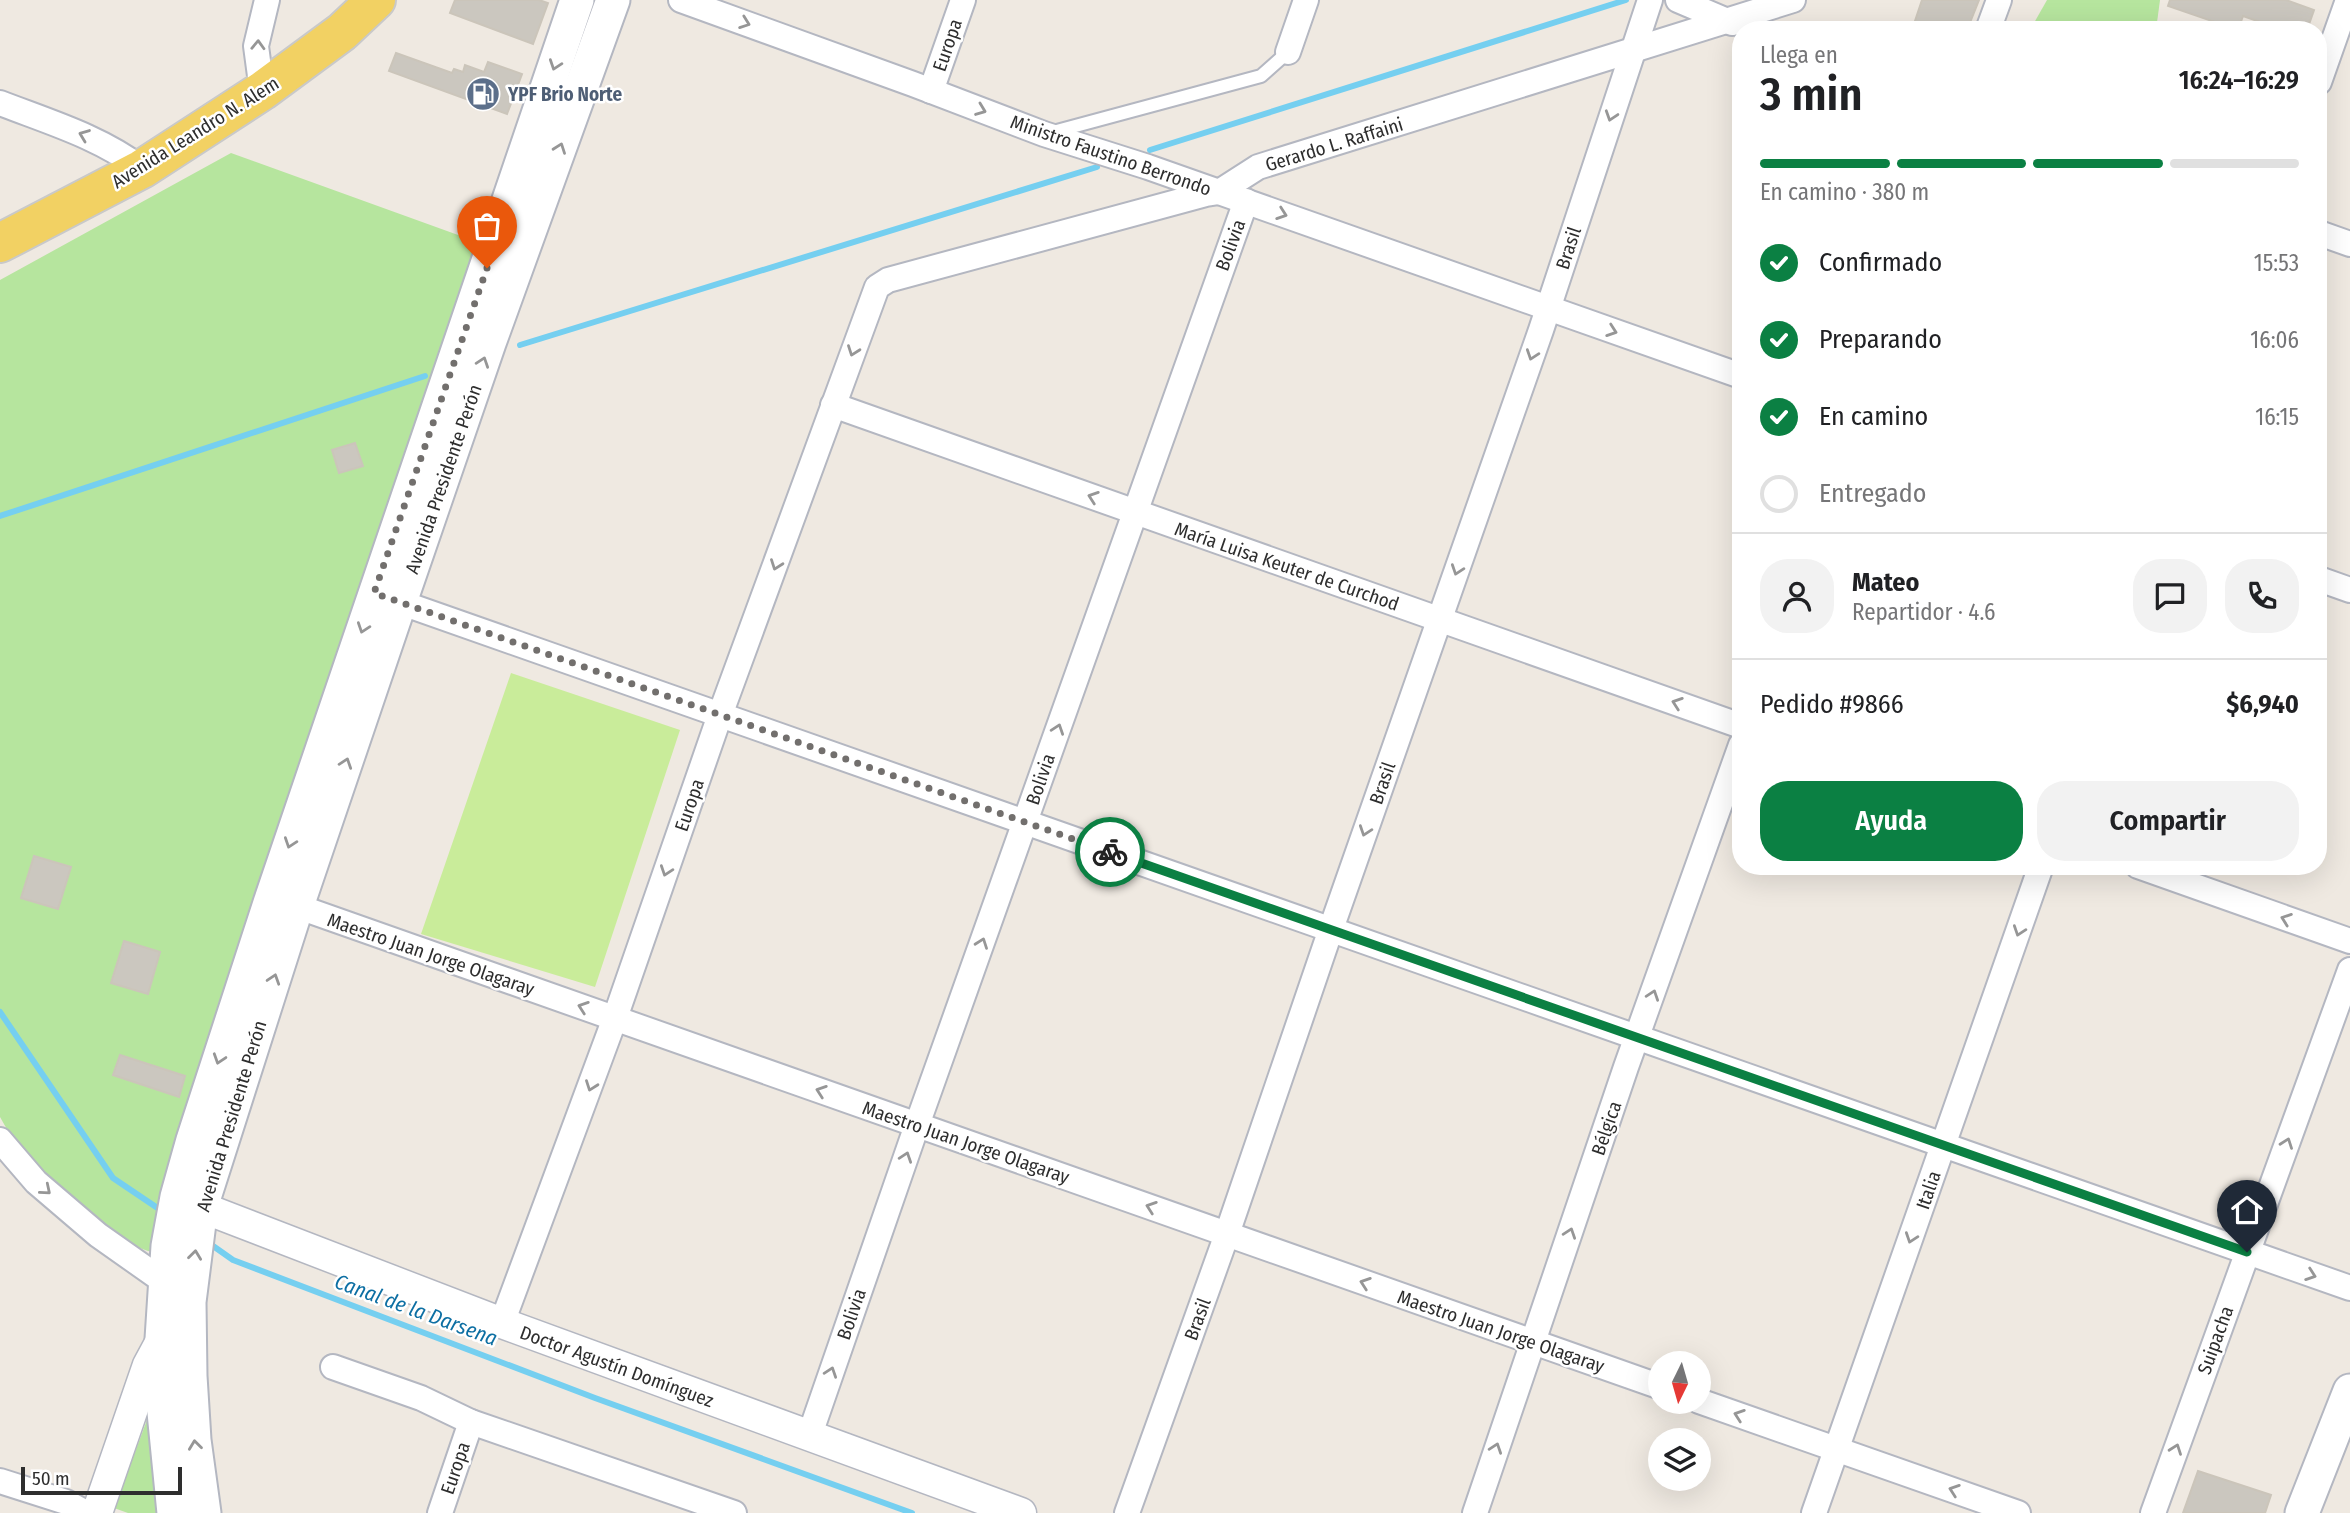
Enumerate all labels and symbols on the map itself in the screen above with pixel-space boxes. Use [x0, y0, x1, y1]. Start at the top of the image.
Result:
one-way arrow [738, 15, 750, 29]
street label: Europa [928, 16, 967, 74]
one-way arrow [250, 39, 265, 50]
one-way arrow [549, 58, 563, 70]
street label: Avenida Leandro N. Alem [107, 72, 283, 193]
fuel station icon: YPF Brio Norte [464, 75, 502, 113]
place label: YPF Brio Norte [507, 83, 622, 106]
one-way arrow [975, 102, 987, 116]
street label: Ministro Faustino Berrondo [1007, 110, 1214, 201]
one-way arrow [1605, 110, 1620, 122]
street label: Gerardo L. Raffaini [1262, 113, 1406, 176]
one-way arrow [78, 129, 90, 143]
one-way arrow [551, 143, 565, 155]
pin [457, 196, 517, 268]
one-way arrow [1276, 206, 1288, 220]
street label: Bolivia [1211, 216, 1250, 274]
street label: Brasil [1551, 224, 1586, 272]
one-way arrow [1606, 322, 1618, 336]
one-way arrow [848, 344, 862, 356]
one-way arrow [1526, 349, 1540, 361]
one-way arrow [475, 357, 489, 369]
street label: Avenida Presidente Perón [400, 381, 487, 577]
one-way arrow [1087, 491, 1099, 505]
street label: María Luisa Keuter de Curchod [1172, 517, 1402, 616]
one-way arrow [770, 558, 784, 570]
one-way arrow [1451, 564, 1465, 576]
one-way arrow [357, 621, 371, 633]
one-way arrow [1671, 698, 1683, 712]
one-way arrow [1049, 723, 1063, 735]
street label: Bolivia [1021, 750, 1060, 808]
one-way arrow [338, 758, 352, 770]
street label: Brasil [1365, 759, 1400, 807]
street label: Europa [670, 776, 709, 834]
courier [1075, 817, 1145, 887]
one-way arrow [1360, 825, 1374, 837]
one-way arrow [284, 837, 298, 849]
one-way arrow [660, 865, 674, 877]
street label: Maestro Juan Jorge Olagaray [324, 908, 538, 1001]
one-way arrow [2280, 913, 2292, 927]
one-way arrow [2013, 924, 2027, 936]
one-way arrow [974, 937, 988, 950]
one-way arrow [266, 973, 280, 986]
one-way arrow [1645, 990, 1659, 1002]
one-way arrow [578, 1001, 590, 1015]
street label: Avenida Presidente Perón [191, 1018, 272, 1215]
one-way arrow [213, 1053, 227, 1065]
one-way arrow [585, 1079, 599, 1091]
one-way arrow [815, 1085, 827, 1099]
street label: Maestro Juan Jorge Olagaray [859, 1096, 1073, 1189]
street label: Bélgica [1587, 1098, 1626, 1158]
one-way arrow [2279, 1137, 2293, 1149]
one-way arrow [898, 1152, 912, 1164]
street label: Italia [1911, 1168, 1946, 1212]
pin [2217, 1180, 2277, 1252]
one-way arrow [37, 1182, 50, 1194]
one-way arrow [1145, 1202, 1157, 1216]
one-way arrow [1562, 1228, 1576, 1240]
one-way arrow [1905, 1231, 1919, 1244]
one-way arrow [187, 1249, 202, 1261]
one-way arrow [2304, 1266, 2316, 1280]
water label: Canal de la Darsena [331, 1268, 501, 1352]
one-way arrow [1360, 1277, 1372, 1291]
street label: Bolivia [832, 1285, 871, 1343]
street label: Maestro Juan Jorge Olagaray [1394, 1285, 1608, 1378]
street label: Brasil [1179, 1295, 1216, 1344]
street label: Suipacha [2193, 1303, 2238, 1377]
street label: Doctor Agustín Domínguez [517, 1321, 717, 1412]
north arrow [1648, 1351, 1712, 1414]
one-way arrow [823, 1367, 837, 1379]
one-way arrow [1734, 1409, 1746, 1423]
street label: Europa [436, 1439, 475, 1497]
one-way arrow [187, 1440, 202, 1451]
one-way arrow [1488, 1443, 1503, 1455]
one-way arrow [2168, 1443, 2182, 1455]
scale bar [21, 1464, 182, 1496]
one-way arrow [1948, 1484, 1960, 1498]

